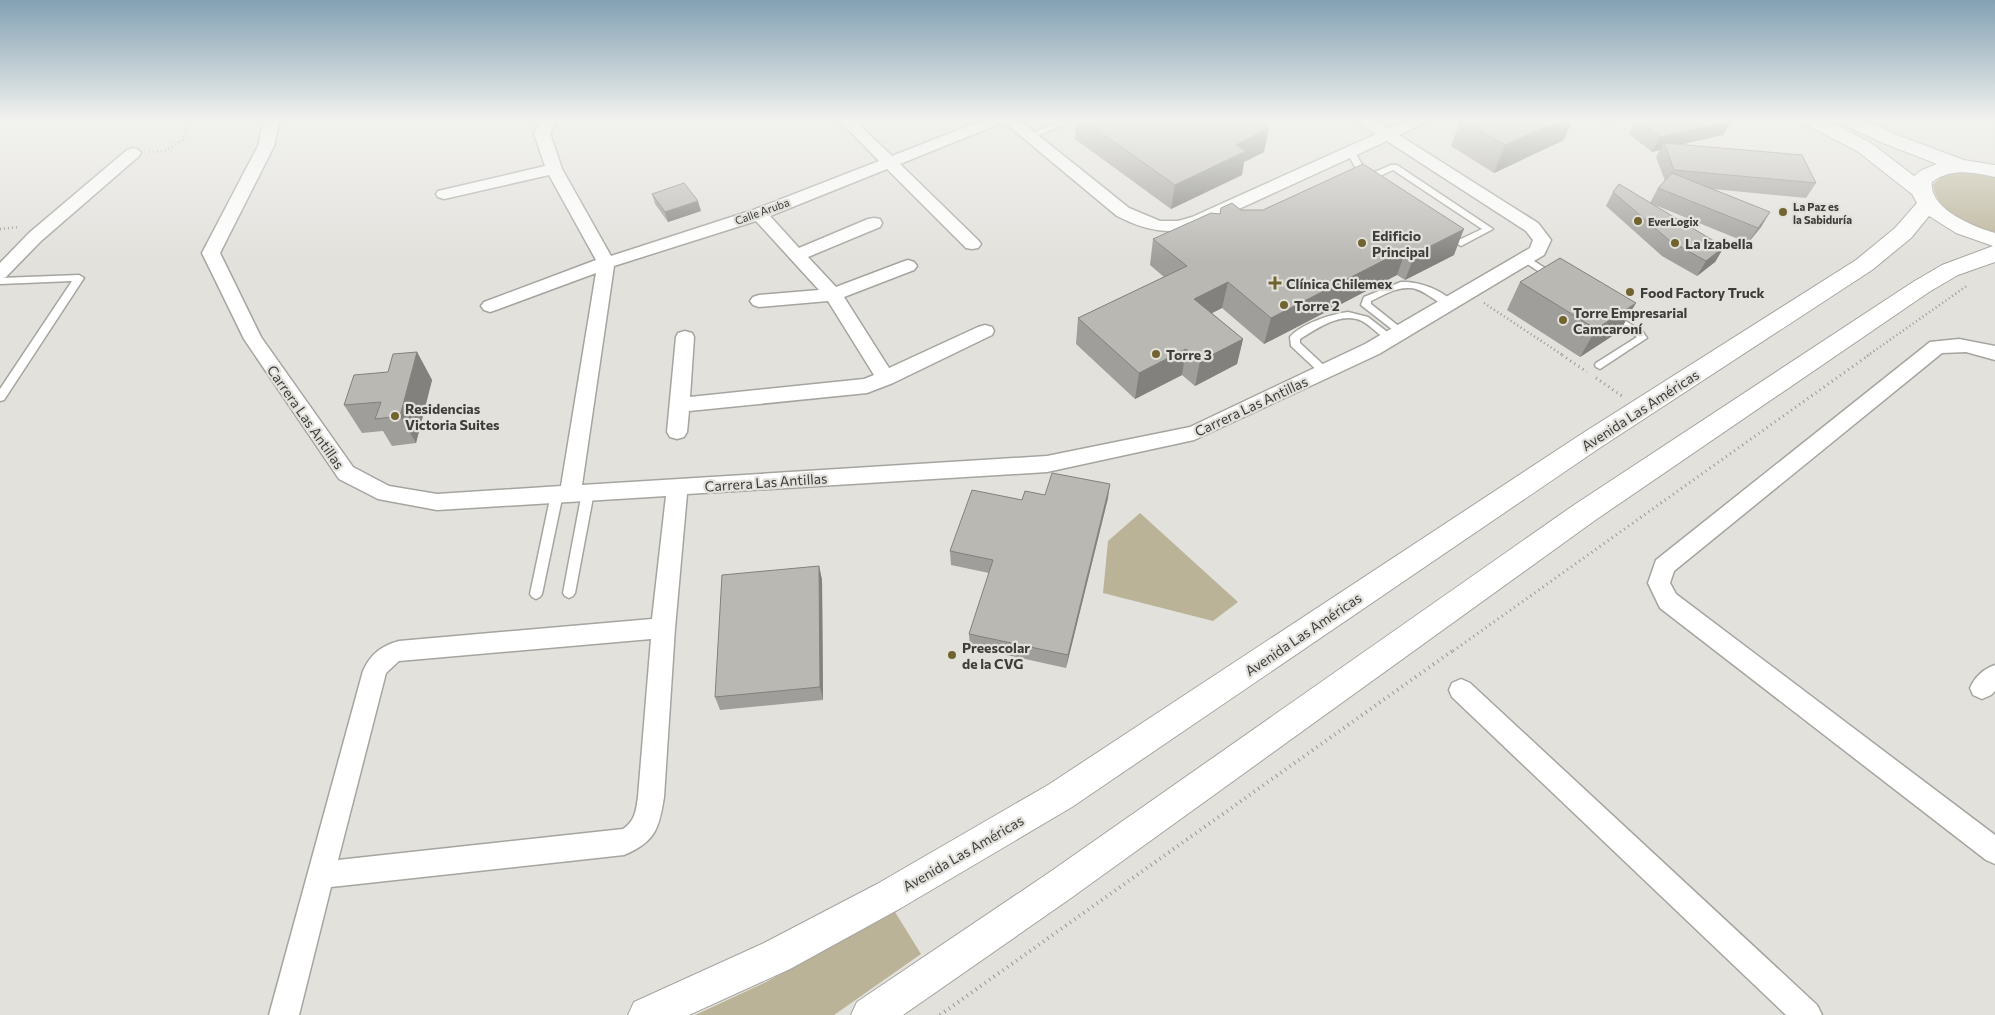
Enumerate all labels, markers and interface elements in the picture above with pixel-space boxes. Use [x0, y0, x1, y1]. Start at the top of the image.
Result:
street label: Calle Aruba [733, 195, 791, 227]
place label: La Paz es la Sabiduría [1793, 200, 1852, 226]
marker: La Paz es la Sabiduría [1777, 206, 1789, 218]
marker: EverLogix [1632, 215, 1644, 227]
place label: EverLogix [1648, 215, 1699, 228]
place label: Edificio Principal [1372, 227, 1429, 260]
place label: La Izabella [1685, 235, 1753, 252]
marker: Edificio Principal [1356, 237, 1368, 249]
marker: La Izabella [1669, 237, 1681, 249]
place label: Clínica Chilemex [1286, 275, 1392, 292]
marker: Clínica Chilemex [1268, 276, 1282, 290]
place label: Food Factory Truck [1640, 284, 1765, 301]
marker: Food Factory Truck [1624, 286, 1636, 298]
place label: Torre 2 [1294, 297, 1340, 314]
marker: Torre 2 [1278, 299, 1290, 311]
place label: Torre Empresarial Camcaroní [1573, 304, 1687, 337]
marker: Torre Empresarial Camcaroní [1557, 314, 1569, 326]
place label: Torre 3 [1166, 346, 1212, 363]
marker: Torre 3 [1150, 348, 1162, 360]
street label: Carrera Las Antillas [264, 362, 348, 472]
street label: Avenida Las Américas [1578, 366, 1702, 454]
street label: Carrera Las Antillas [1192, 372, 1310, 440]
place label: Residencias Victoria Suites [405, 400, 500, 433]
marker: Residencias Victoria Suites [389, 410, 401, 422]
street label: Carrera Las Antillas [704, 469, 828, 495]
street label: Avenida Las Américas [1242, 589, 1364, 679]
place label: Preescolar de la CVG [962, 639, 1030, 672]
marker: Preescolar de la CVG [946, 649, 958, 661]
street label: Avenida Las Américas [900, 811, 1026, 895]

